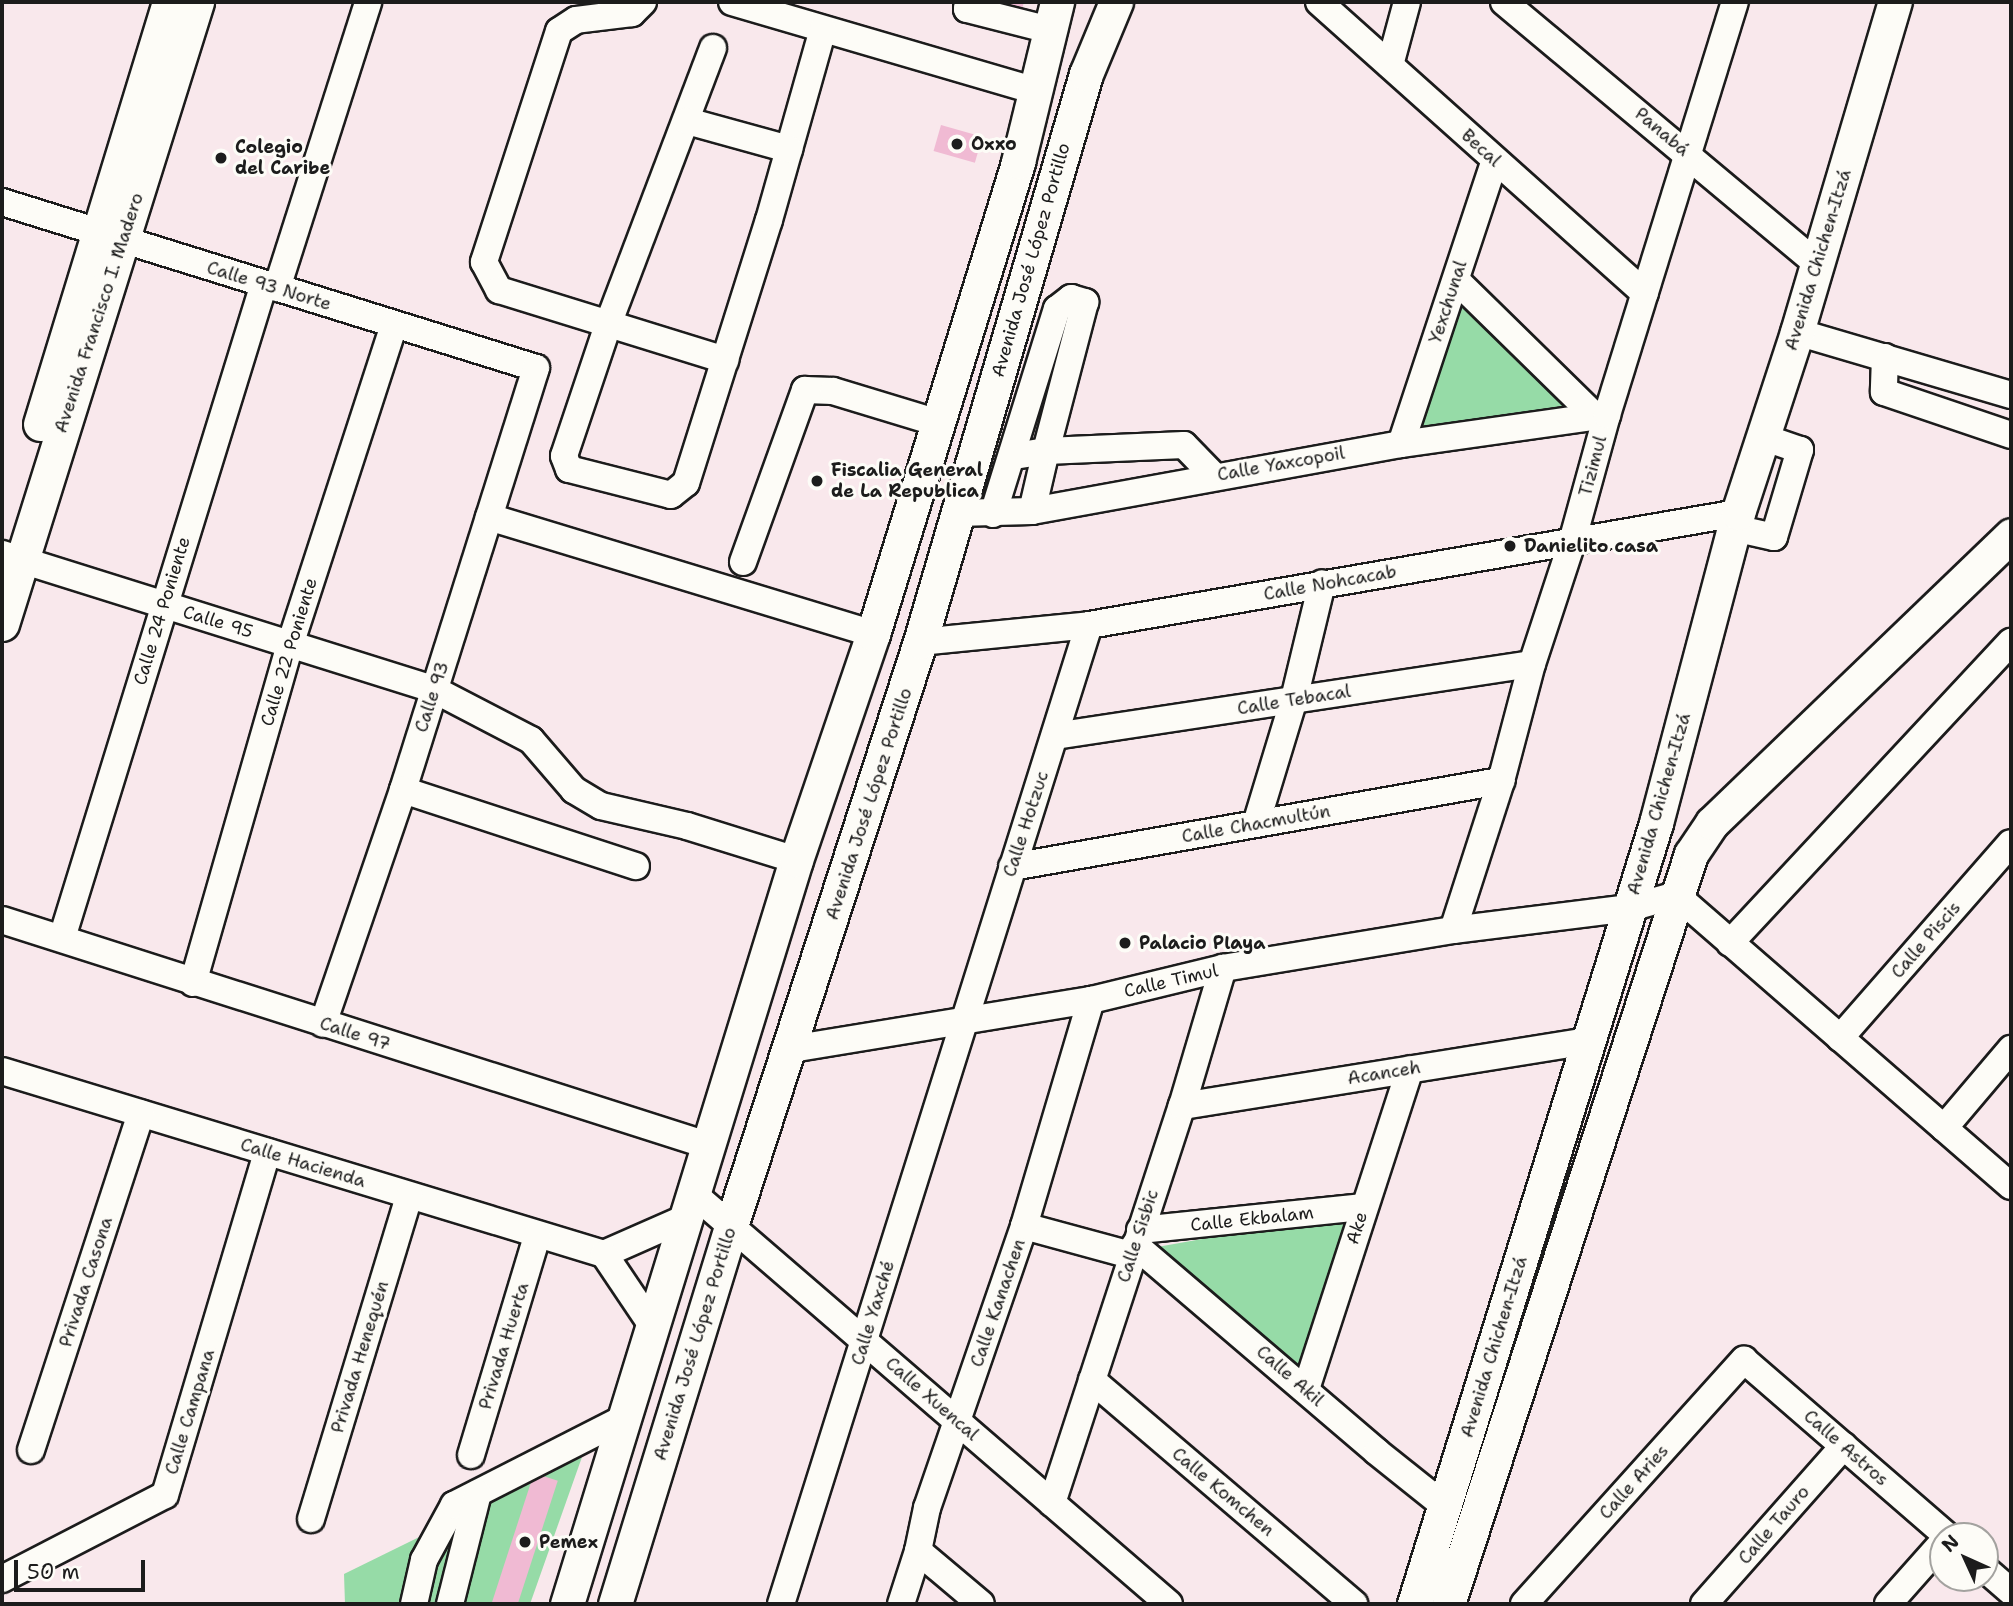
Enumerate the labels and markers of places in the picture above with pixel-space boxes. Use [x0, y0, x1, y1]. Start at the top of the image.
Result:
place label: Oxxo [971, 133, 1017, 155]
marker: Oxxo [949, 136, 965, 152]
place label: Colegio del Caribe [235, 137, 330, 180]
marker: Colegio del Caribe [213, 150, 229, 166]
place label: Fiscalia General de La Republica [831, 460, 983, 503]
marker: Fiscalia General de La Republica [809, 473, 825, 489]
place label: Danielito casa [1524, 535, 1658, 557]
marker: Danielito casa [1502, 538, 1518, 554]
place label: Palacio Playa [1139, 932, 1266, 954]
marker: Palacio Playa [1117, 935, 1133, 951]
place label: Pemex [539, 1531, 598, 1553]
marker: Pemex [517, 1534, 533, 1550]

